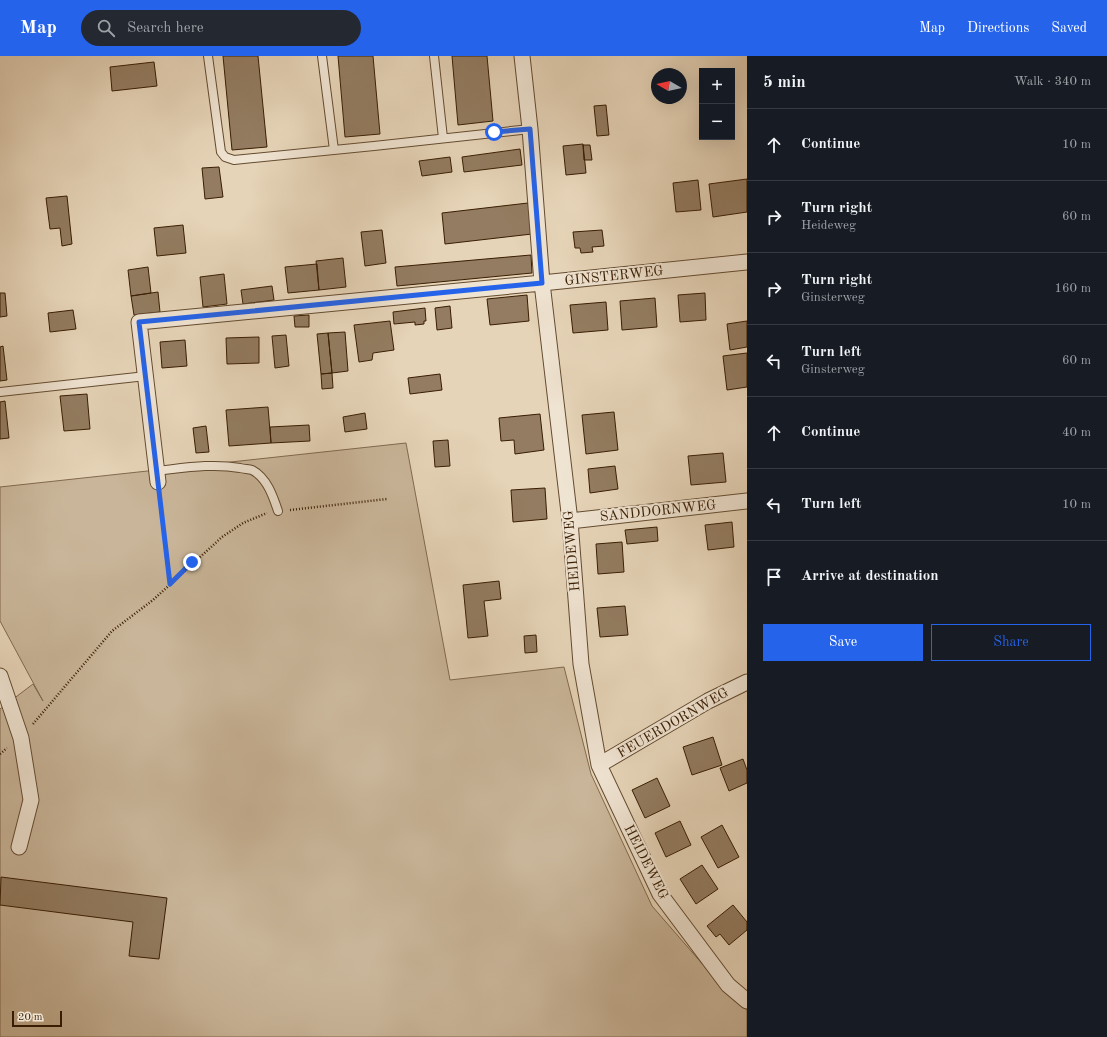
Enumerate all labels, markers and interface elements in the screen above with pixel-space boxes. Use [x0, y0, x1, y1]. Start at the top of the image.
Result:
search box [81, 10, 361, 46]
icon: search [95, 17, 117, 39]
text: Map [20, 19, 57, 38]
text: Search here [127, 21, 204, 36]
text: Map [919, 21, 945, 35]
text: Directions [967, 21, 1029, 35]
text: Saved [1051, 21, 1087, 35]
north arrow [651, 68, 687, 104]
map controls [699, 68, 735, 140]
button: + [699, 68, 735, 104]
text: 5 min [763, 74, 806, 91]
text: Walk · 340 m [1014, 75, 1091, 88]
button: − [699, 104, 735, 140]
route start [485, 123, 503, 141]
icon: ahead [763, 134, 785, 156]
text: Continue [801, 137, 860, 152]
text: 10 m [1062, 138, 1091, 151]
text: Turn right [801, 201, 872, 216]
icon: right [763, 206, 785, 228]
text: 60 m [1062, 210, 1091, 223]
text: Heideweg [801, 219, 856, 232]
street label: GINSTERWEG [564, 264, 664, 288]
text: Turn right [801, 273, 872, 288]
icon: right [763, 278, 785, 300]
text: 160 m [1054, 282, 1091, 295]
text: Ginsterweg [801, 291, 865, 304]
text: Turn left [801, 345, 861, 360]
icon: left [763, 350, 785, 372]
text: 60 m [1062, 354, 1091, 367]
text: Ginsterweg [801, 363, 865, 376]
icon: ahead [763, 422, 785, 444]
text: Continue [801, 425, 860, 440]
text: 40 m [1062, 426, 1091, 439]
icon: left [763, 494, 785, 516]
text: Turn left [801, 497, 861, 512]
street label: SANDDORNWEG [599, 498, 717, 524]
text: 10 m [1062, 498, 1091, 511]
street label: HEIDEWEG [561, 510, 583, 592]
route end [183, 553, 201, 571]
icon: arrive [763, 566, 785, 588]
text: Arrive at destination [801, 569, 939, 584]
button: Save [763, 624, 923, 661]
button: Share [931, 624, 1091, 661]
street label: FEUERDORNWEG [615, 685, 731, 761]
street label: HEIDEWEG [621, 823, 671, 901]
scale bar [12, 1009, 62, 1028]
text: 20 m [18, 1012, 43, 1023]

